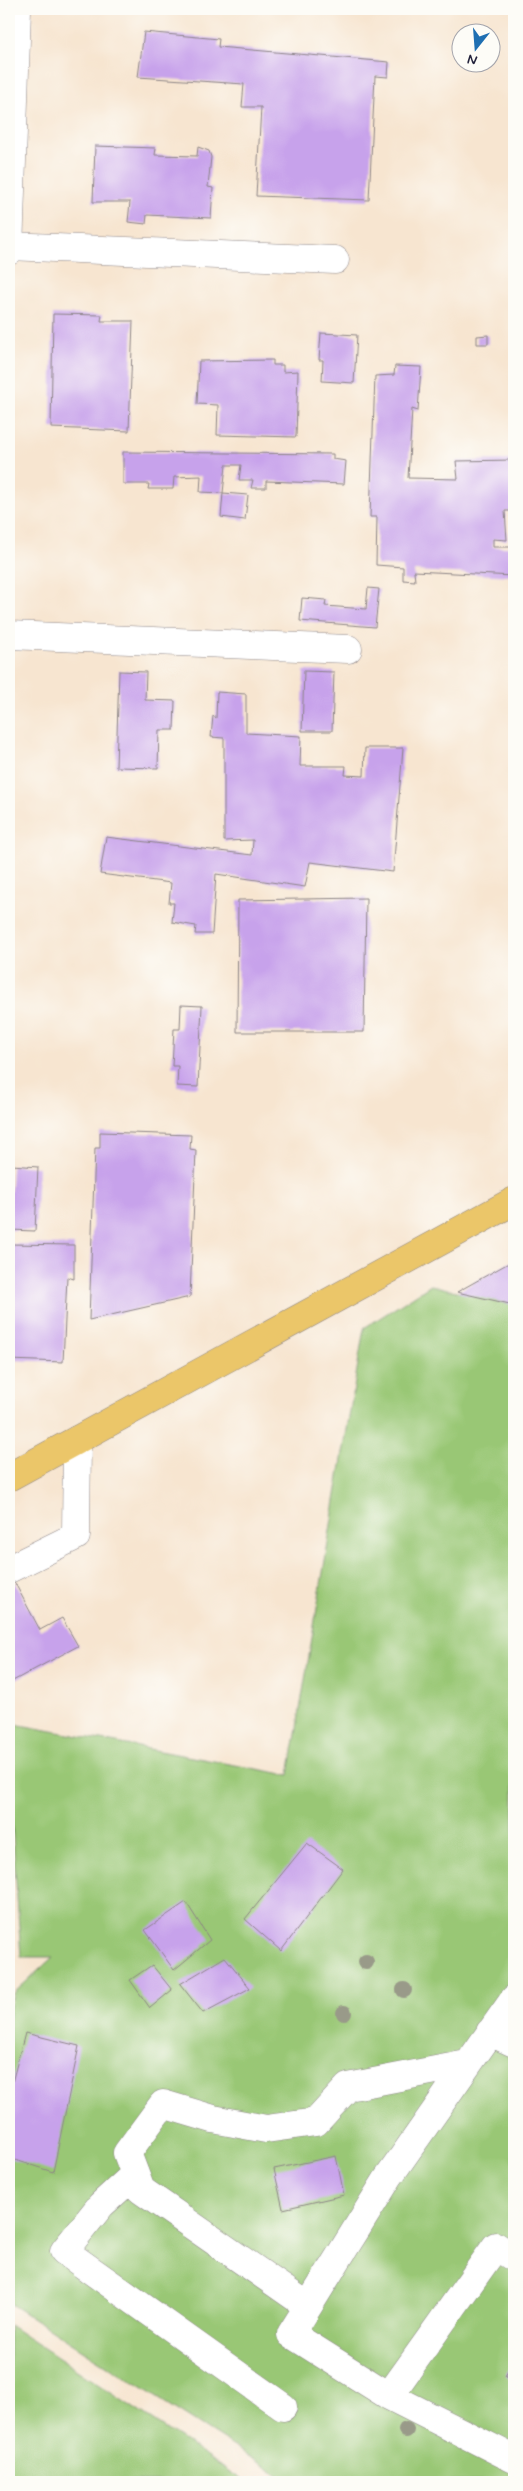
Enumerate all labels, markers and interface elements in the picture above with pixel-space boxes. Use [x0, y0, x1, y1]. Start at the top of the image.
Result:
north arrow [450, 22, 500, 72]
text: N [465, 50, 480, 69]

